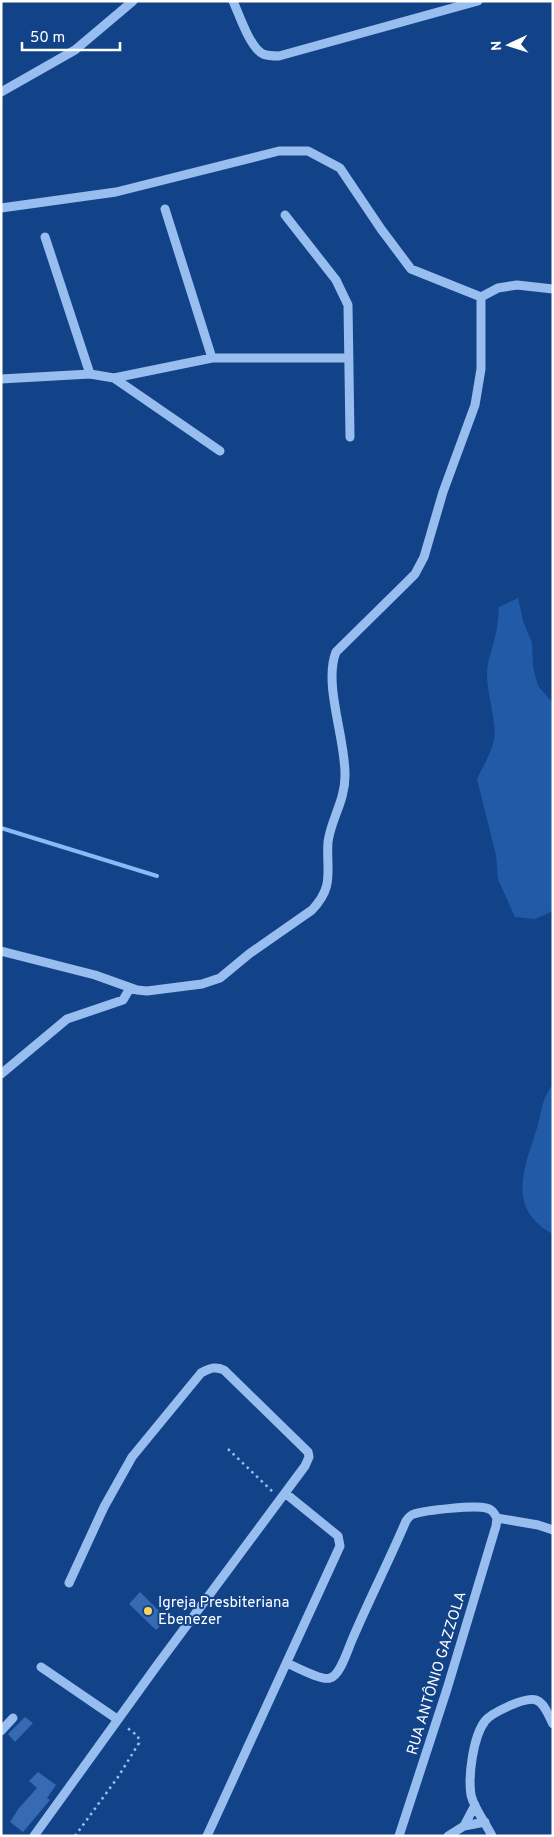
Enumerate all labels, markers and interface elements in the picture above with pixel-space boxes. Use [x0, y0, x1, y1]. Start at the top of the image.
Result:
scale bar [22, 20, 120, 52]
north arrow [484, 20, 534, 70]
text: 50 m [30, 29, 65, 48]
text: N [489, 40, 506, 51]
street label: RUA ANTÔNIO GAZZOLA [402, 1589, 471, 1758]
place label: Igreja Presbiteriana Ebenezer [158, 1594, 290, 1630]
marker: Igreja Presbiteriana Ebenezer [142, 1605, 154, 1617]

